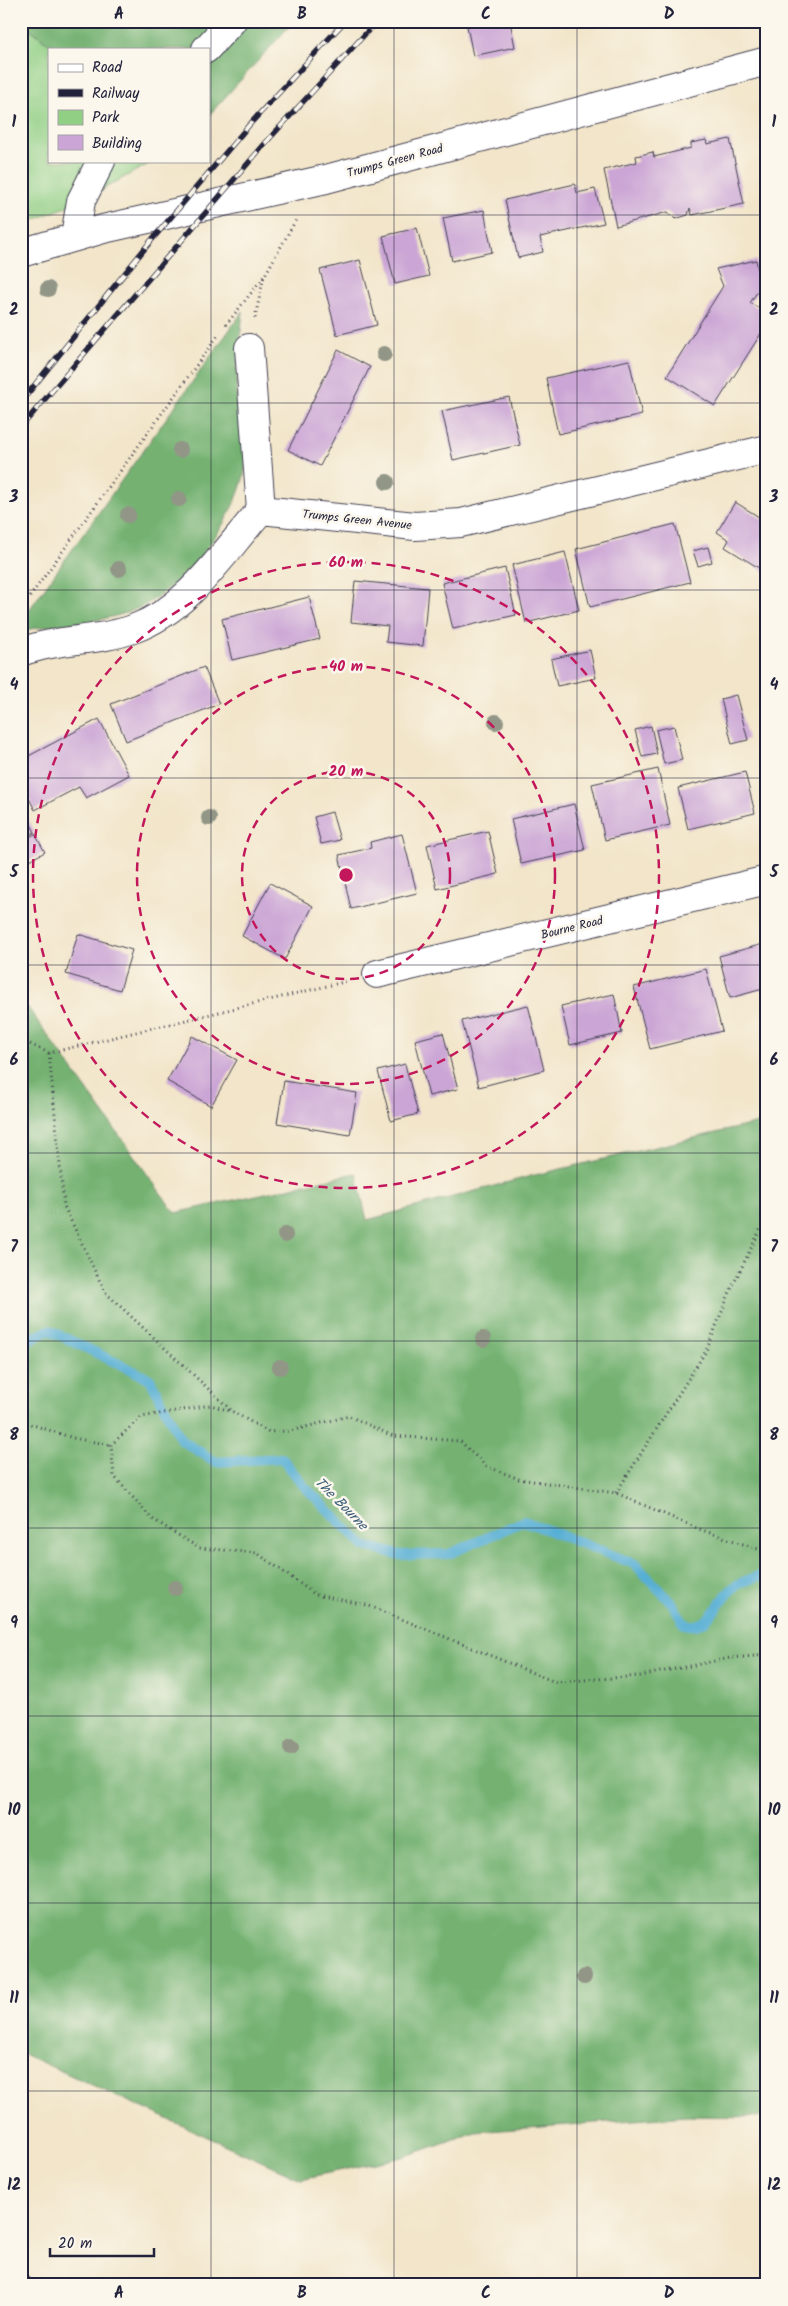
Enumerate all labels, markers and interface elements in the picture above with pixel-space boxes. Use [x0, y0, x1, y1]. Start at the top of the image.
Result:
text: A [114, 2, 124, 27]
text: B [297, 2, 307, 27]
text: C [481, 2, 491, 27]
text: D [664, 2, 675, 27]
legend [48, 48, 210, 162]
text: Road [92, 56, 123, 80]
text: Railway [92, 82, 140, 106]
text: Park [92, 106, 120, 130]
text: 1 [12, 110, 17, 135]
text: 1 [772, 110, 777, 135]
text: Building [92, 132, 142, 156]
street label: Trumps Green Road [345, 139, 446, 183]
text: 2 [9, 298, 19, 323]
text: 2 [769, 298, 779, 323]
text: 3 [9, 485, 19, 510]
text: 3 [769, 485, 779, 510]
street label: Trumps Green Avenue [301, 505, 413, 535]
text: 60 m [329, 551, 363, 575]
text: 40 m [329, 655, 363, 679]
text: 4 [10, 673, 19, 698]
text: 4 [770, 673, 779, 698]
text: 20 m [329, 760, 363, 784]
text: 5 [9, 860, 20, 885]
text: 5 [769, 860, 780, 885]
centre of rings [337, 866, 355, 884]
street label: Bourne Road [539, 911, 606, 945]
text: 6 [10, 1048, 19, 1073]
text: 6 [770, 1048, 779, 1073]
text: 7 [10, 1235, 18, 1260]
text: 7 [770, 1235, 778, 1260]
text: 8 [9, 1423, 19, 1448]
text: 8 [769, 1423, 779, 1448]
water label: The Bourne [309, 1472, 374, 1537]
text: 9 [10, 1611, 18, 1636]
text: 9 [770, 1611, 778, 1636]
text: 10 [7, 1798, 21, 1823]
text: 10 [767, 1798, 781, 1823]
text: 11 [9, 1986, 19, 2011]
text: 11 [769, 1986, 779, 2011]
text: 12 [7, 2173, 21, 2198]
text: 12 [767, 2173, 781, 2198]
scale bar [50, 2226, 154, 2258]
text: 20 m [58, 2232, 92, 2256]
text: A [114, 2281, 124, 2306]
text: B [297, 2281, 307, 2306]
text: C [481, 2281, 491, 2306]
text: D [664, 2281, 675, 2306]

